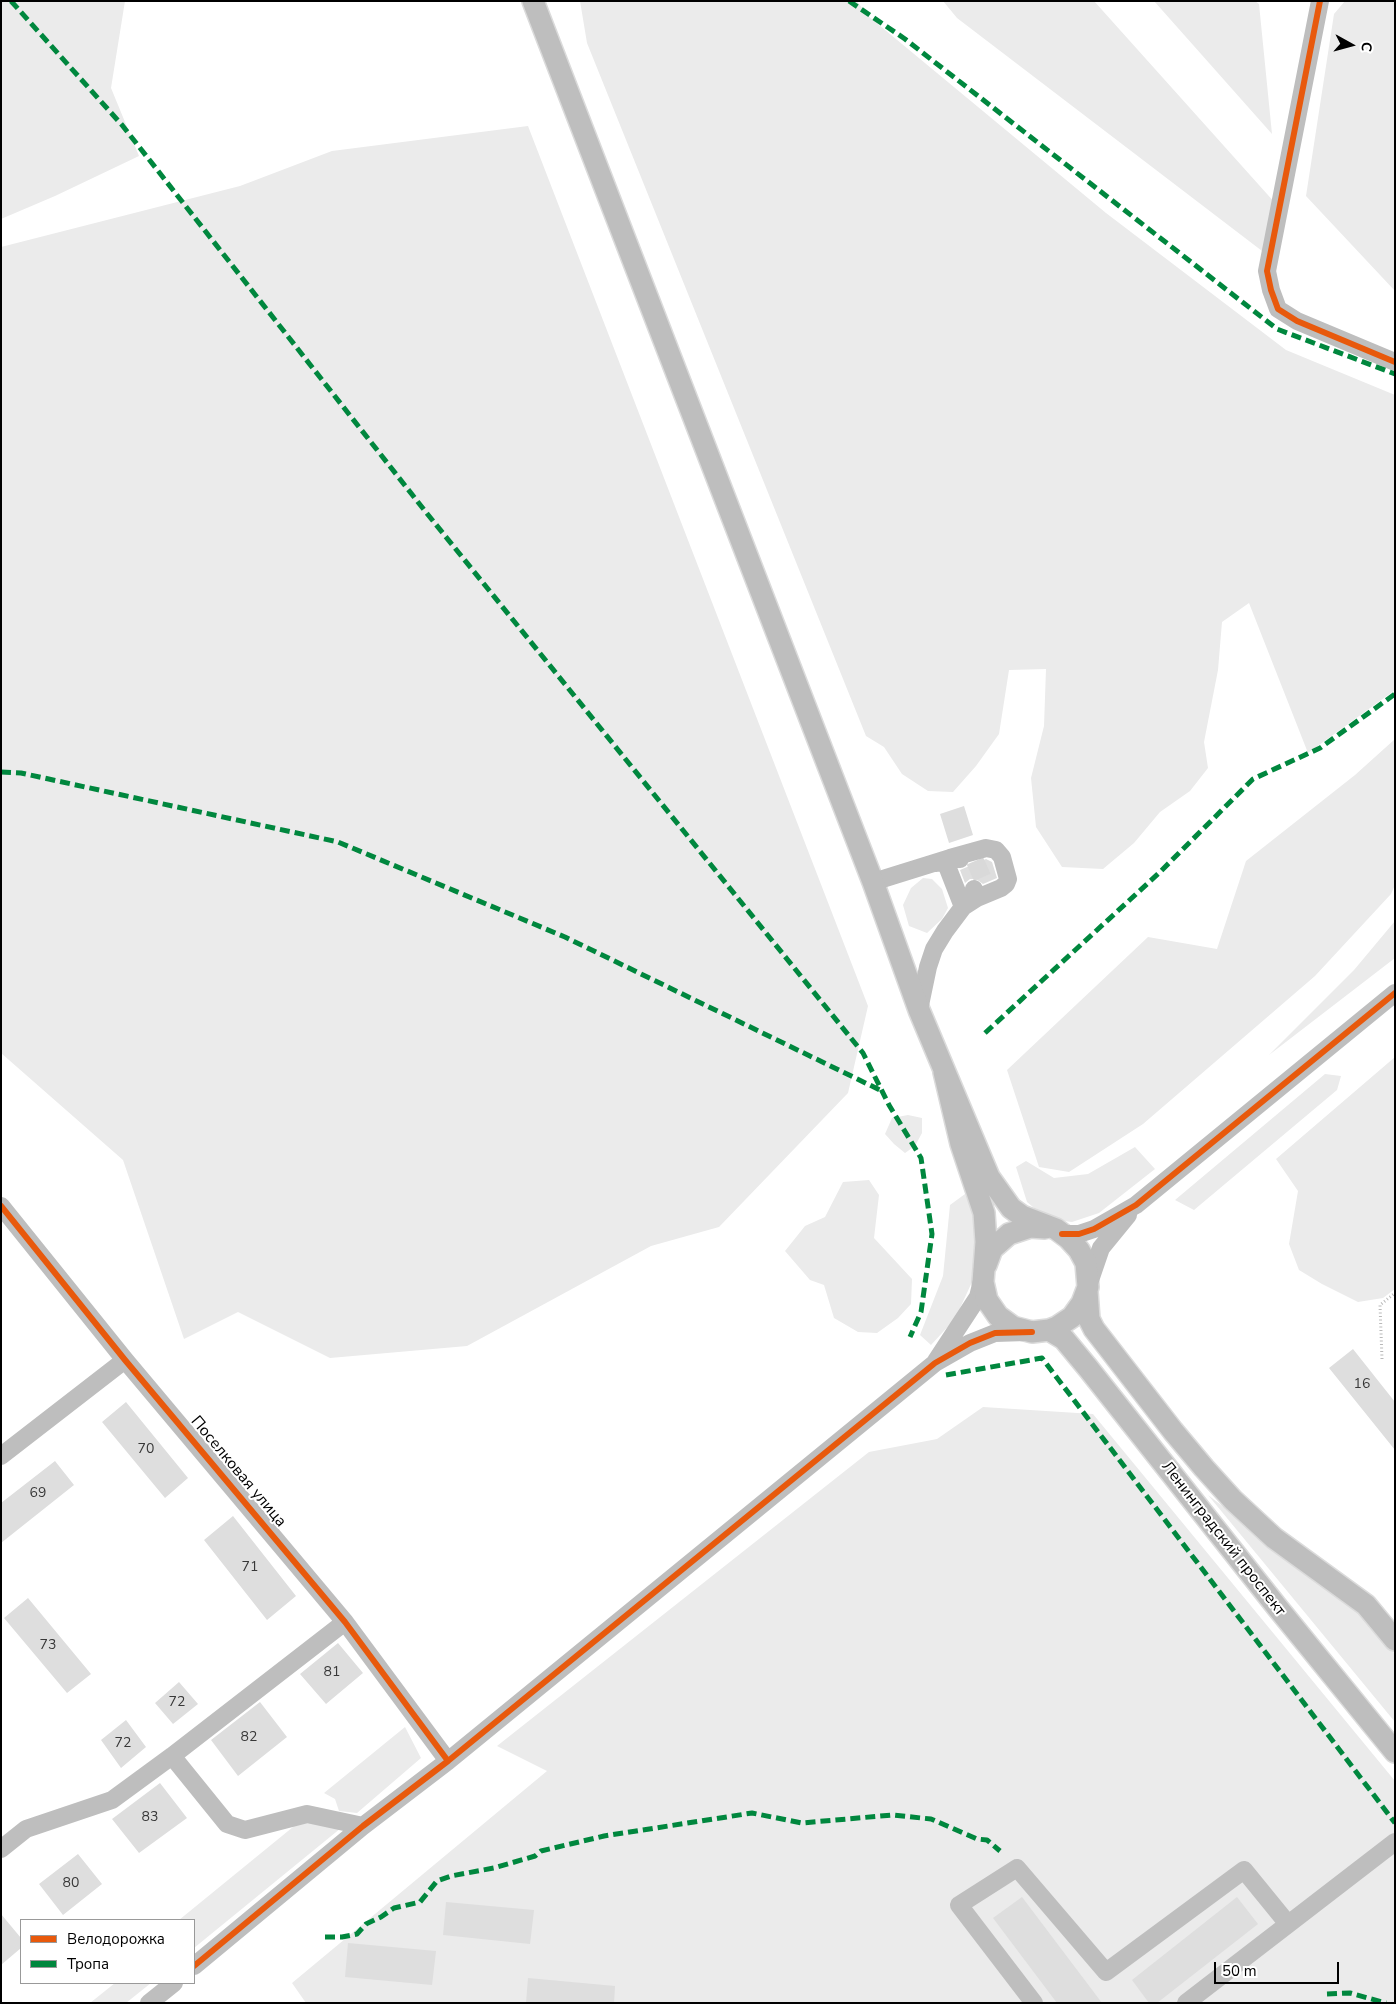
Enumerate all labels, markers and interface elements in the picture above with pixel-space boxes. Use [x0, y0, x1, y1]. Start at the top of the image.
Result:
north arrow [1326, 20, 1376, 70]
text: С [1356, 41, 1376, 53]
house number: 16 [1354, 1377, 1370, 1393]
street label: Поселковая улица [186, 1413, 290, 1531]
house number: 70 [138, 1442, 154, 1458]
street label: Ленинградский проспект [1157, 1458, 1289, 1620]
house number: 69 [30, 1486, 46, 1502]
house number: 71 [242, 1560, 258, 1576]
house number: 73 [40, 1638, 56, 1654]
house number: 81 [324, 1665, 340, 1681]
house number: 72 [169, 1695, 185, 1711]
house number: 82 [241, 1730, 257, 1746]
house number: 72 [115, 1736, 131, 1752]
house number: 83 [142, 1810, 158, 1826]
house number: 80 [63, 1876, 79, 1892]
legend [20, 1919, 195, 1984]
text: Велодорожка [67, 1929, 165, 1949]
scale bar [1216, 1952, 1341, 1984]
text: Тропа [67, 1954, 109, 1974]
text: 50 m [1222, 1961, 1257, 1981]

